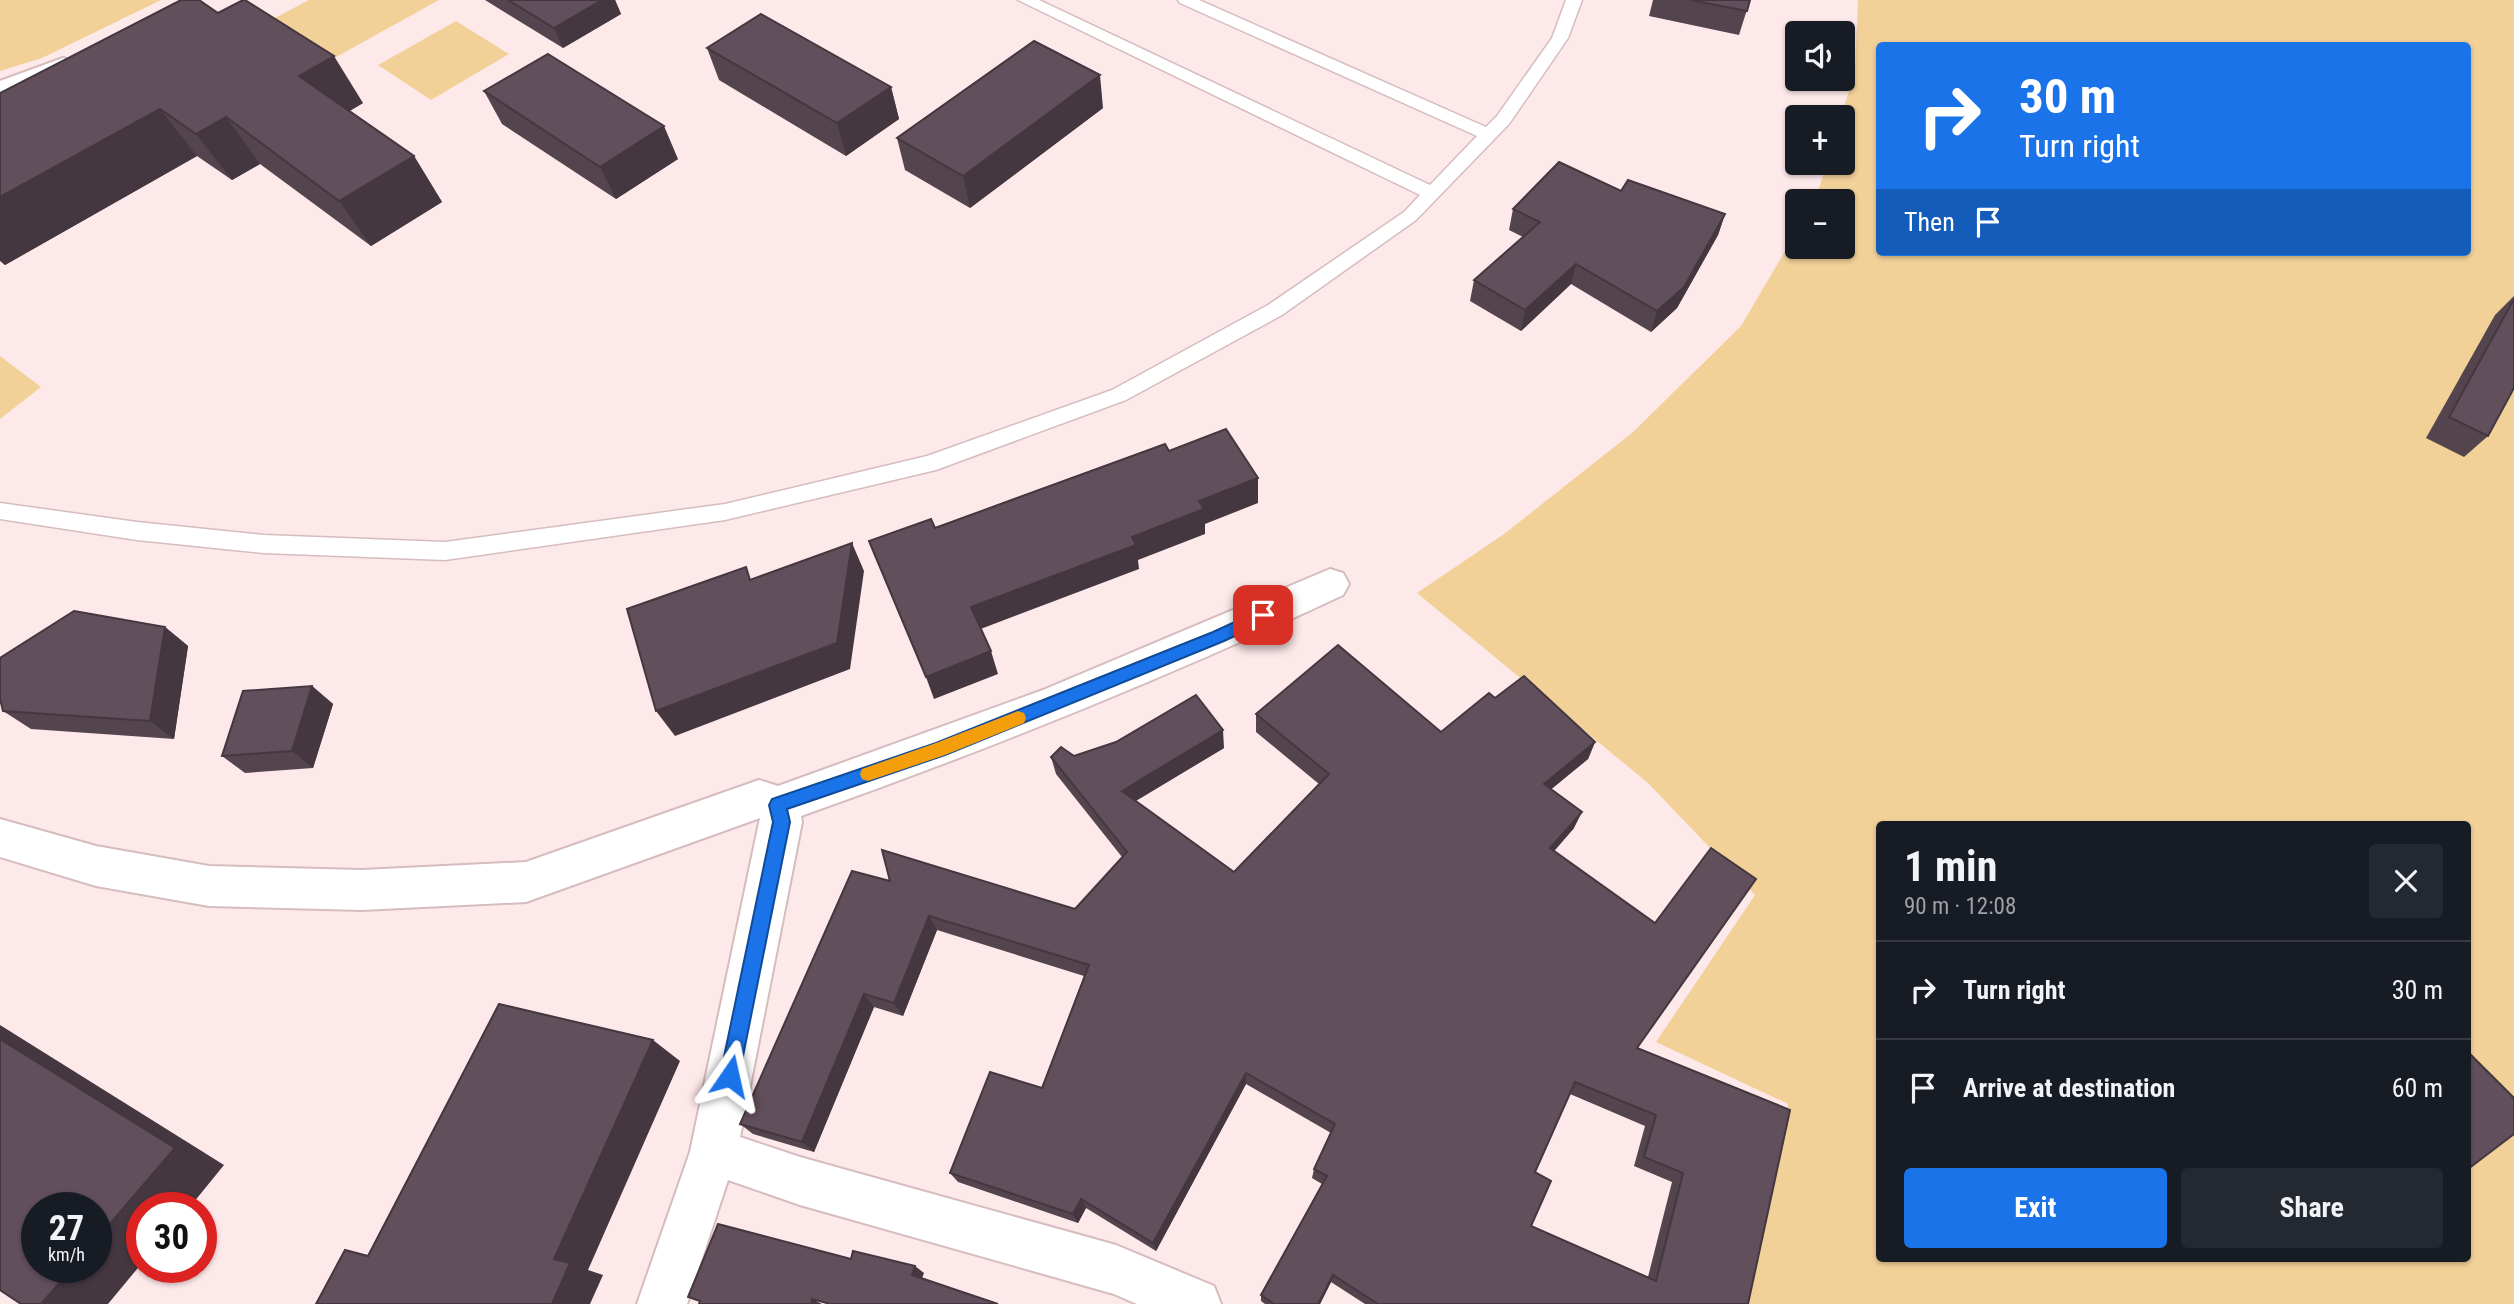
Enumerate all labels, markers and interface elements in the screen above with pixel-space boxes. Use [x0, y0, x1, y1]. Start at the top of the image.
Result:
map controls [1785, 21, 1855, 259]
button: sound [1785, 21, 1855, 91]
text: 30 m [2019, 68, 2116, 125]
icon: right [1904, 70, 1995, 161]
button: + [1785, 105, 1855, 175]
text: Turn right [2019, 127, 2140, 165]
button: − [1785, 189, 1855, 259]
icon: arrive [1969, 203, 2007, 241]
text: Then [1904, 207, 1955, 237]
pin [1233, 585, 1293, 645]
icon: arrive [1244, 596, 1282, 634]
text: 1 min [1904, 842, 1997, 891]
button: close [2369, 844, 2443, 918]
text: 90 m · 12:08 [1904, 893, 2016, 920]
icon: right [1904, 971, 1942, 1009]
text: Turn right [1963, 975, 2065, 1005]
text: 30 m [2392, 975, 2443, 1005]
position arrow [693, 1039, 767, 1113]
icon: arrive [1904, 1069, 1942, 1107]
text: Arrive at destination [1963, 1073, 2175, 1103]
text: 60 m [2392, 1073, 2443, 1103]
button: Exit [1904, 1168, 2167, 1248]
button: Share [2181, 1168, 2443, 1248]
speed limit sign: 30 [126, 1192, 217, 1283]
text: 27 [49, 1208, 84, 1249]
text: km/h [48, 1244, 85, 1265]

